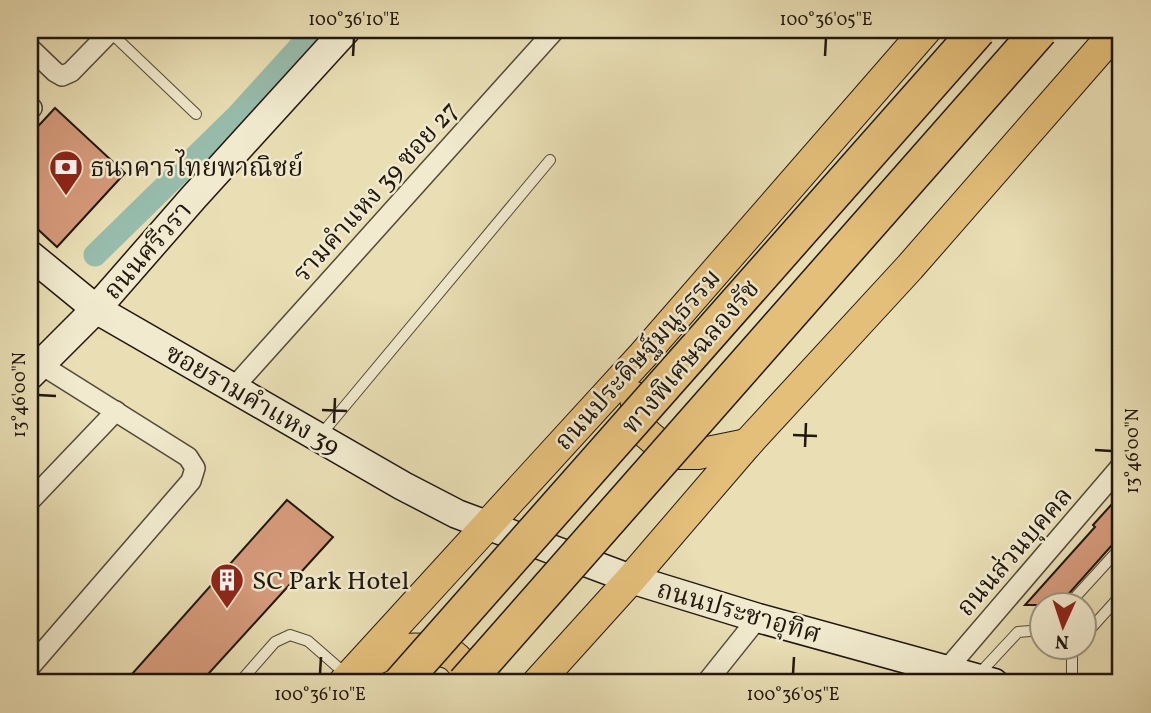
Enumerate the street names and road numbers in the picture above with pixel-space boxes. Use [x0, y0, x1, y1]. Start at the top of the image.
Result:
street label: รามคำแหง 39 ซอย 27 [285, 94, 468, 291]
street label: ถนนศรีวรา [96, 195, 201, 308]
street label: ถนนประดิษฐ์มนูธรรม [547, 261, 730, 459]
street label: ทางพิเศษฉลองรัช [614, 272, 769, 442]
street label: ซอยรามคำแหง 39 [158, 336, 346, 465]
street label: ถนนส่วนบุคคล [949, 480, 1082, 625]
street label: ถนนประชาอุทิศ [652, 572, 825, 654]

